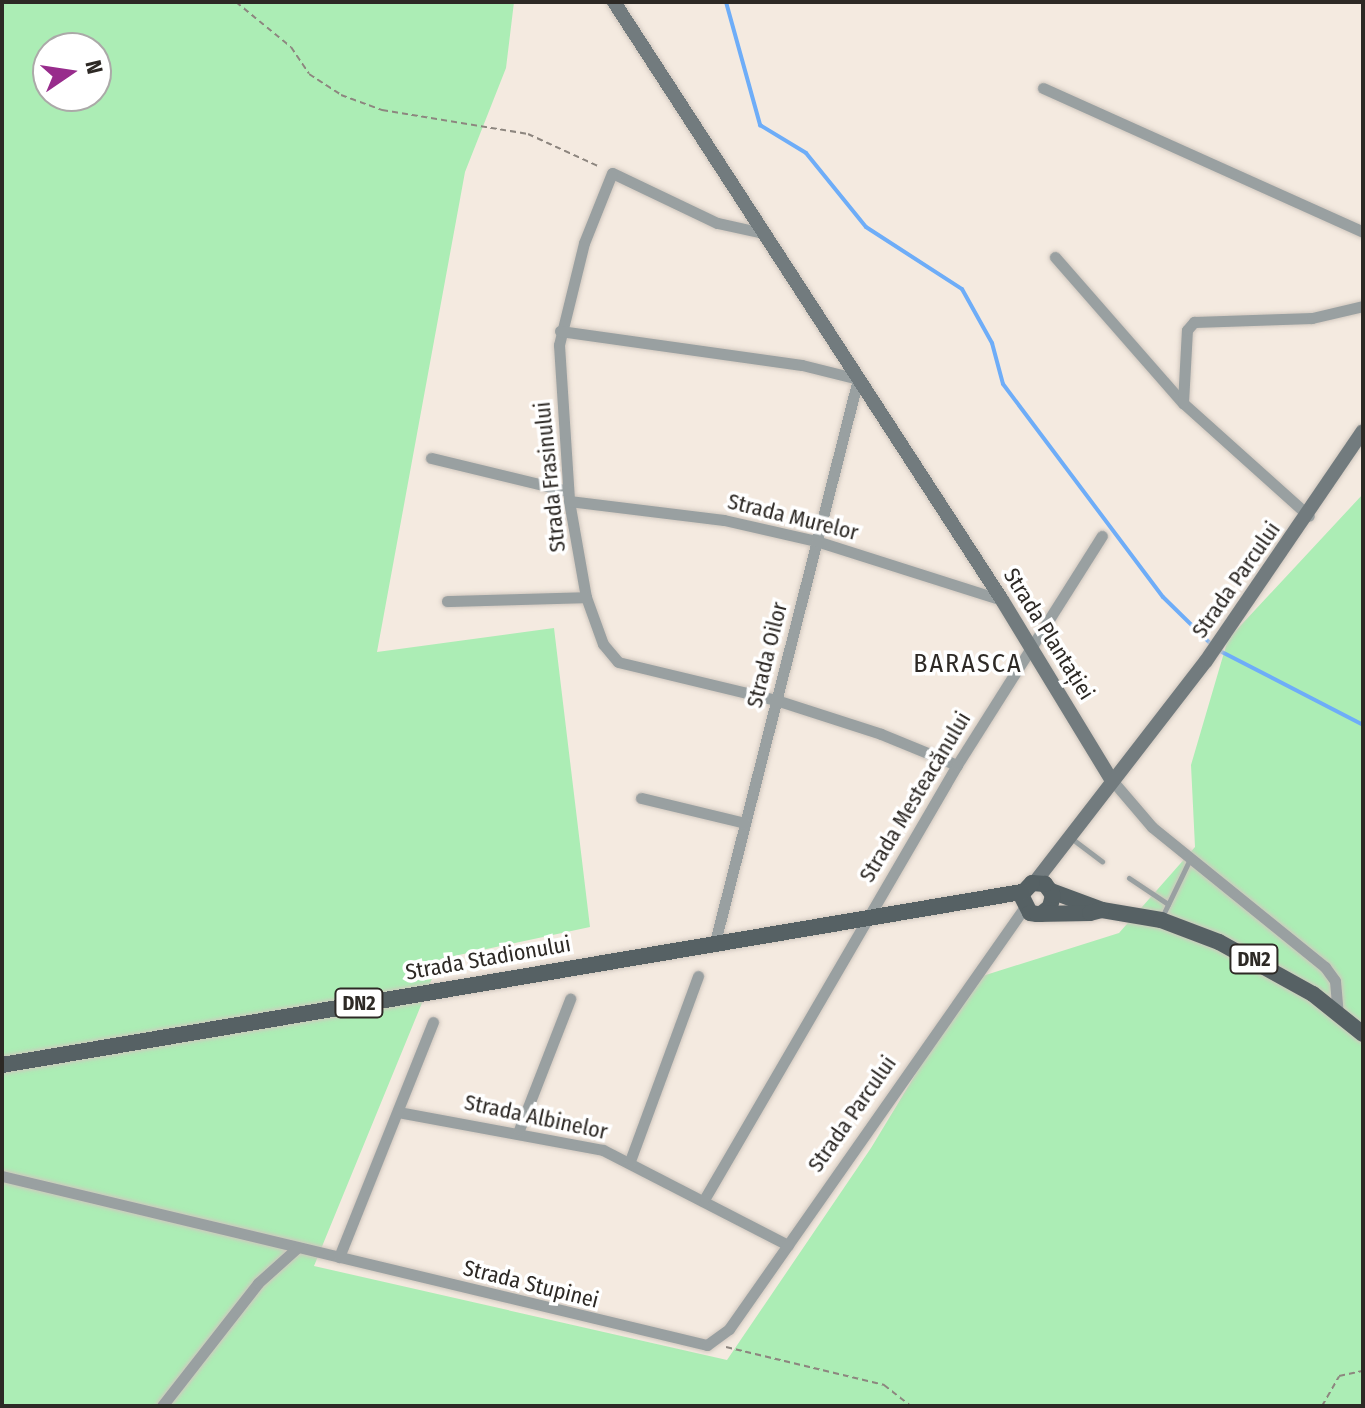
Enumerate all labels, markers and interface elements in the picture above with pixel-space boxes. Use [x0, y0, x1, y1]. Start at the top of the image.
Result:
north arrow [32, 32, 112, 112]
text: N [79, 57, 109, 76]
street label: Strada Frasinului [529, 401, 571, 553]
street label: Strada Murelor [725, 488, 861, 546]
street label: Strada Parcului [1186, 517, 1286, 643]
street label: Strada Plantației [998, 563, 1100, 705]
street label: Strada Oilor [741, 599, 793, 711]
district label: BARASCA [913, 648, 1023, 680]
street label: Strada Mesteacănului [854, 707, 976, 887]
street label: Strada Stadionului [403, 930, 573, 986]
road number: DN2 [1228, 943, 1280, 975]
road number: DN2 [333, 987, 385, 1019]
street label: Strada Parcului [802, 1051, 902, 1177]
street label: Strada Albinelor [462, 1089, 610, 1145]
street label: Strada Stupinei [461, 1254, 601, 1314]

